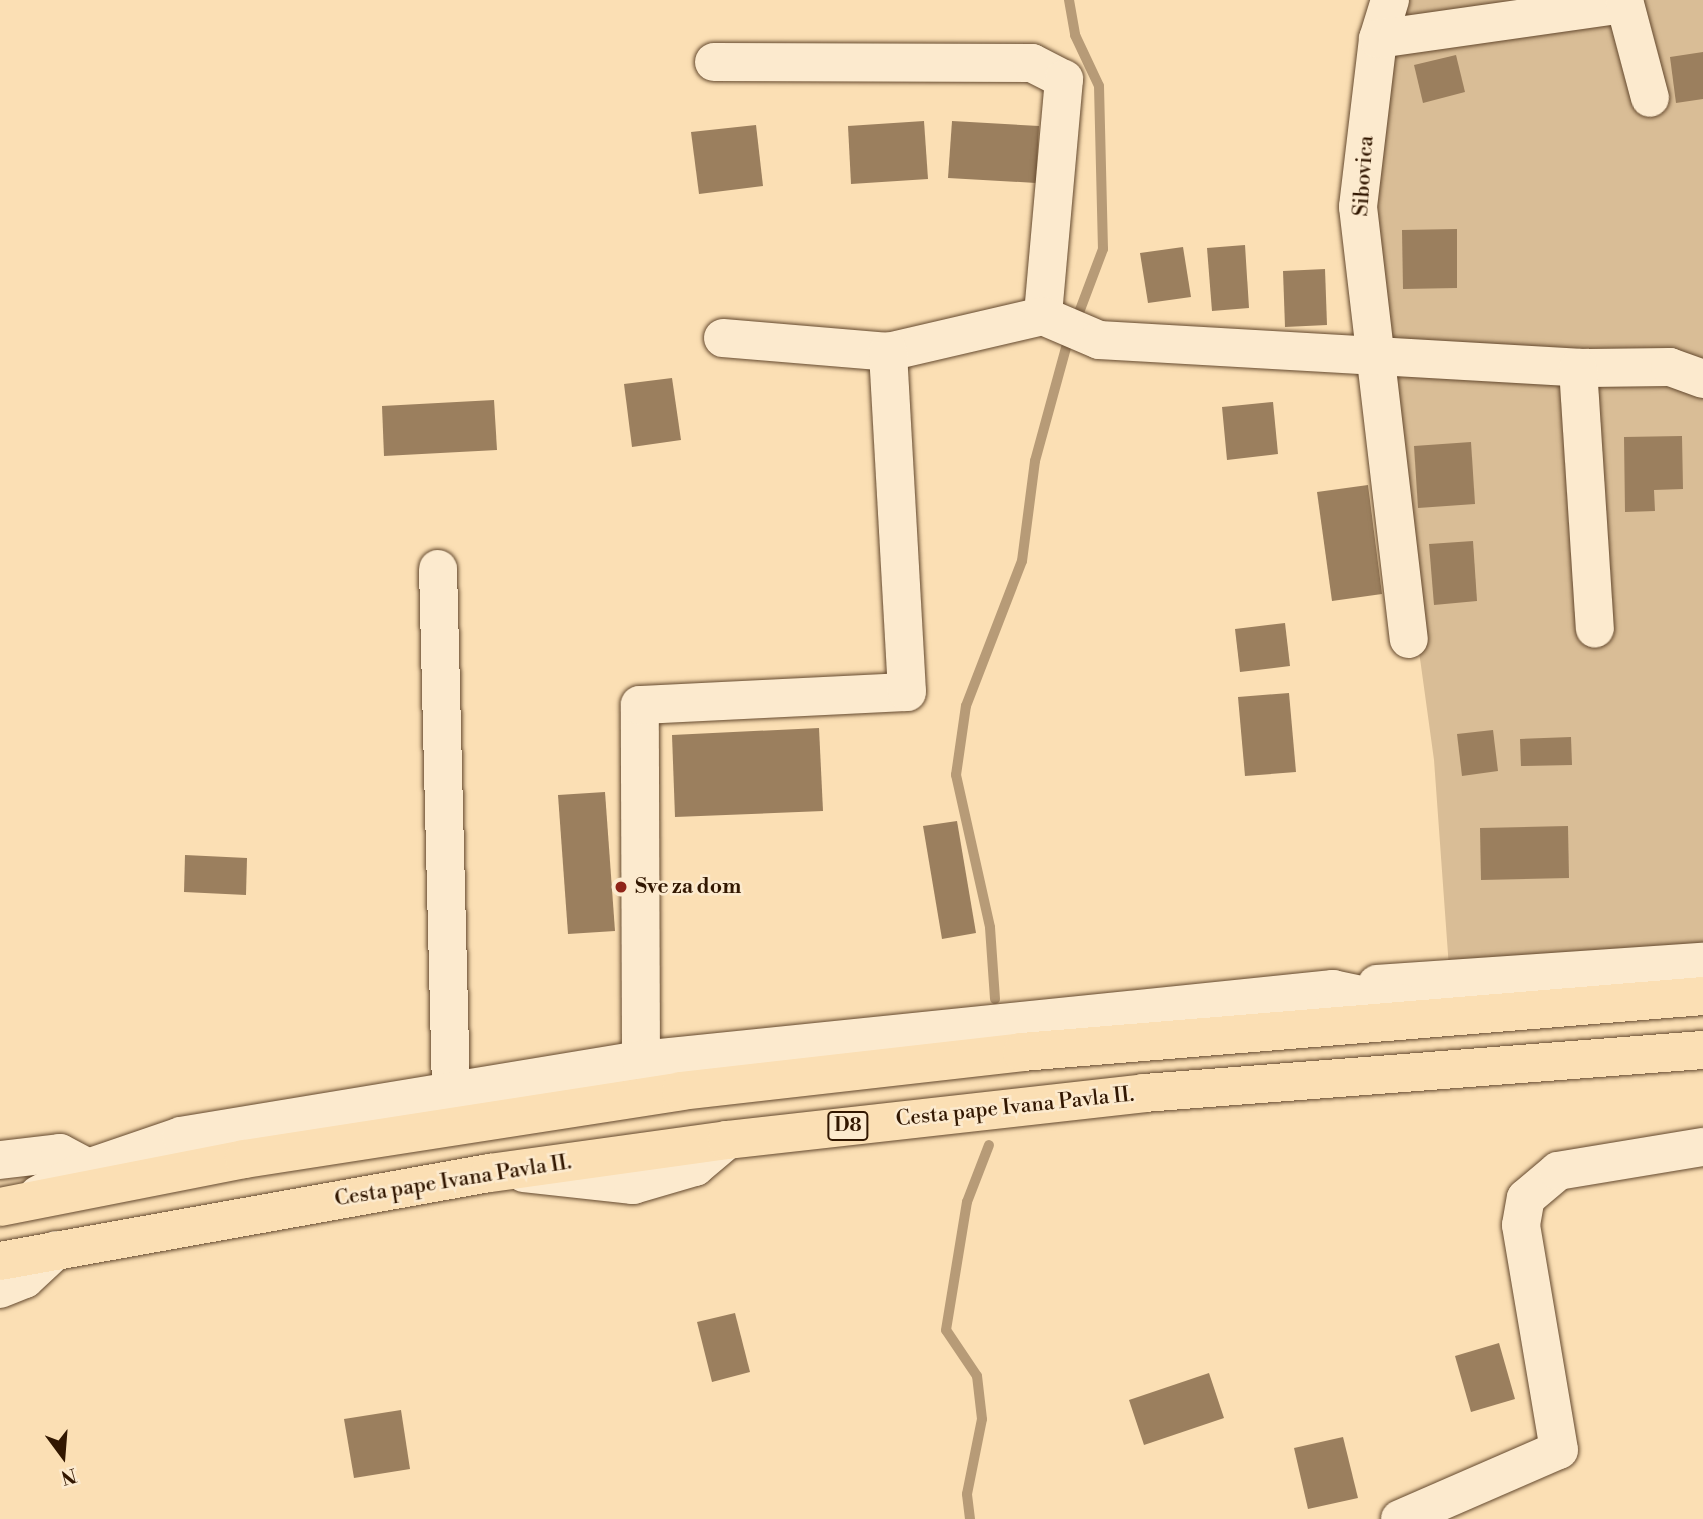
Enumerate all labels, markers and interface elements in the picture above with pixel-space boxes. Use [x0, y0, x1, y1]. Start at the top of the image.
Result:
street label: Sibovica [1349, 135, 1379, 217]
place label: Sve za dom [635, 874, 741, 900]
marker: Sve za dom [613, 879, 629, 895]
street label: Cesta pape Ivana Pavla II. [895, 1082, 1135, 1132]
road number: D8 [827, 1110, 869, 1142]
street label: Cesta pape Ivana Pavla II. [333, 1150, 573, 1212]
north arrow [28, 1421, 98, 1491]
text: N [58, 1463, 79, 1490]

